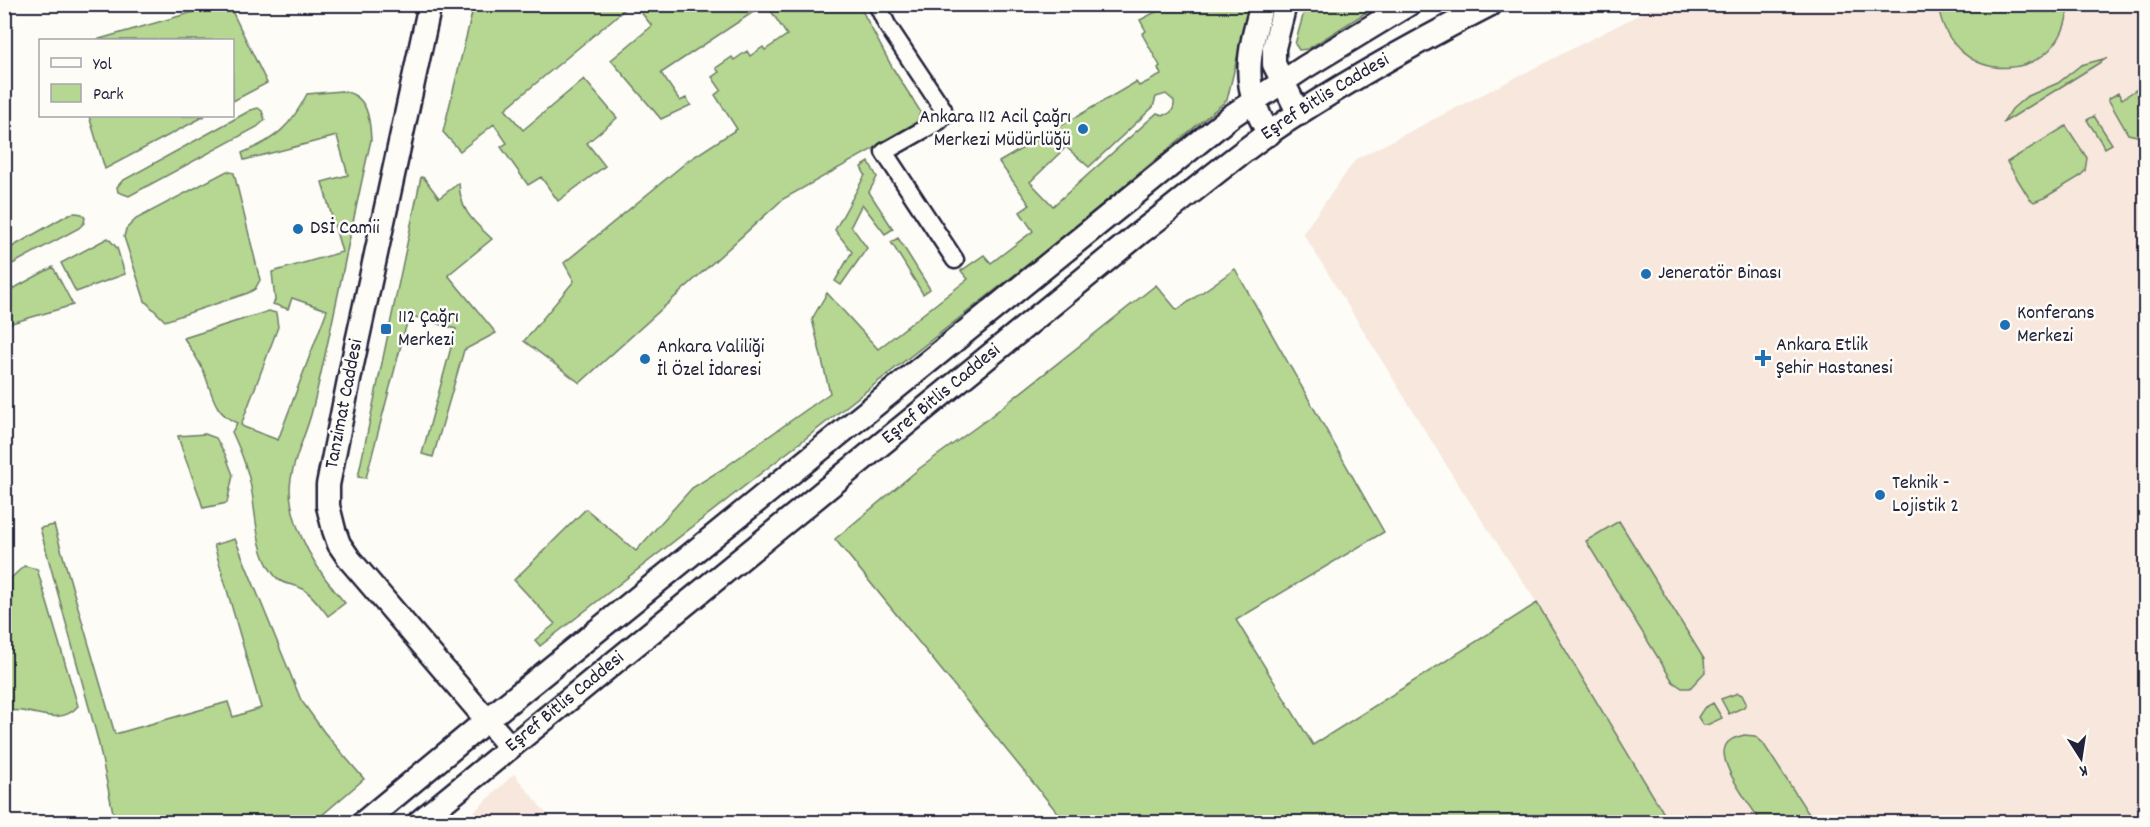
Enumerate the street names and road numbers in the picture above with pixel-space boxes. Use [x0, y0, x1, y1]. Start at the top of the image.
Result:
street label: Eşref Bitlis Caddesi [1256, 47, 1395, 148]
street label: Tanzimat Caddesi [319, 336, 371, 471]
street label: Eşref Bitlis Caddesi [876, 337, 1008, 452]
street label: Eşref Bitlis Caddesi [500, 645, 631, 760]

